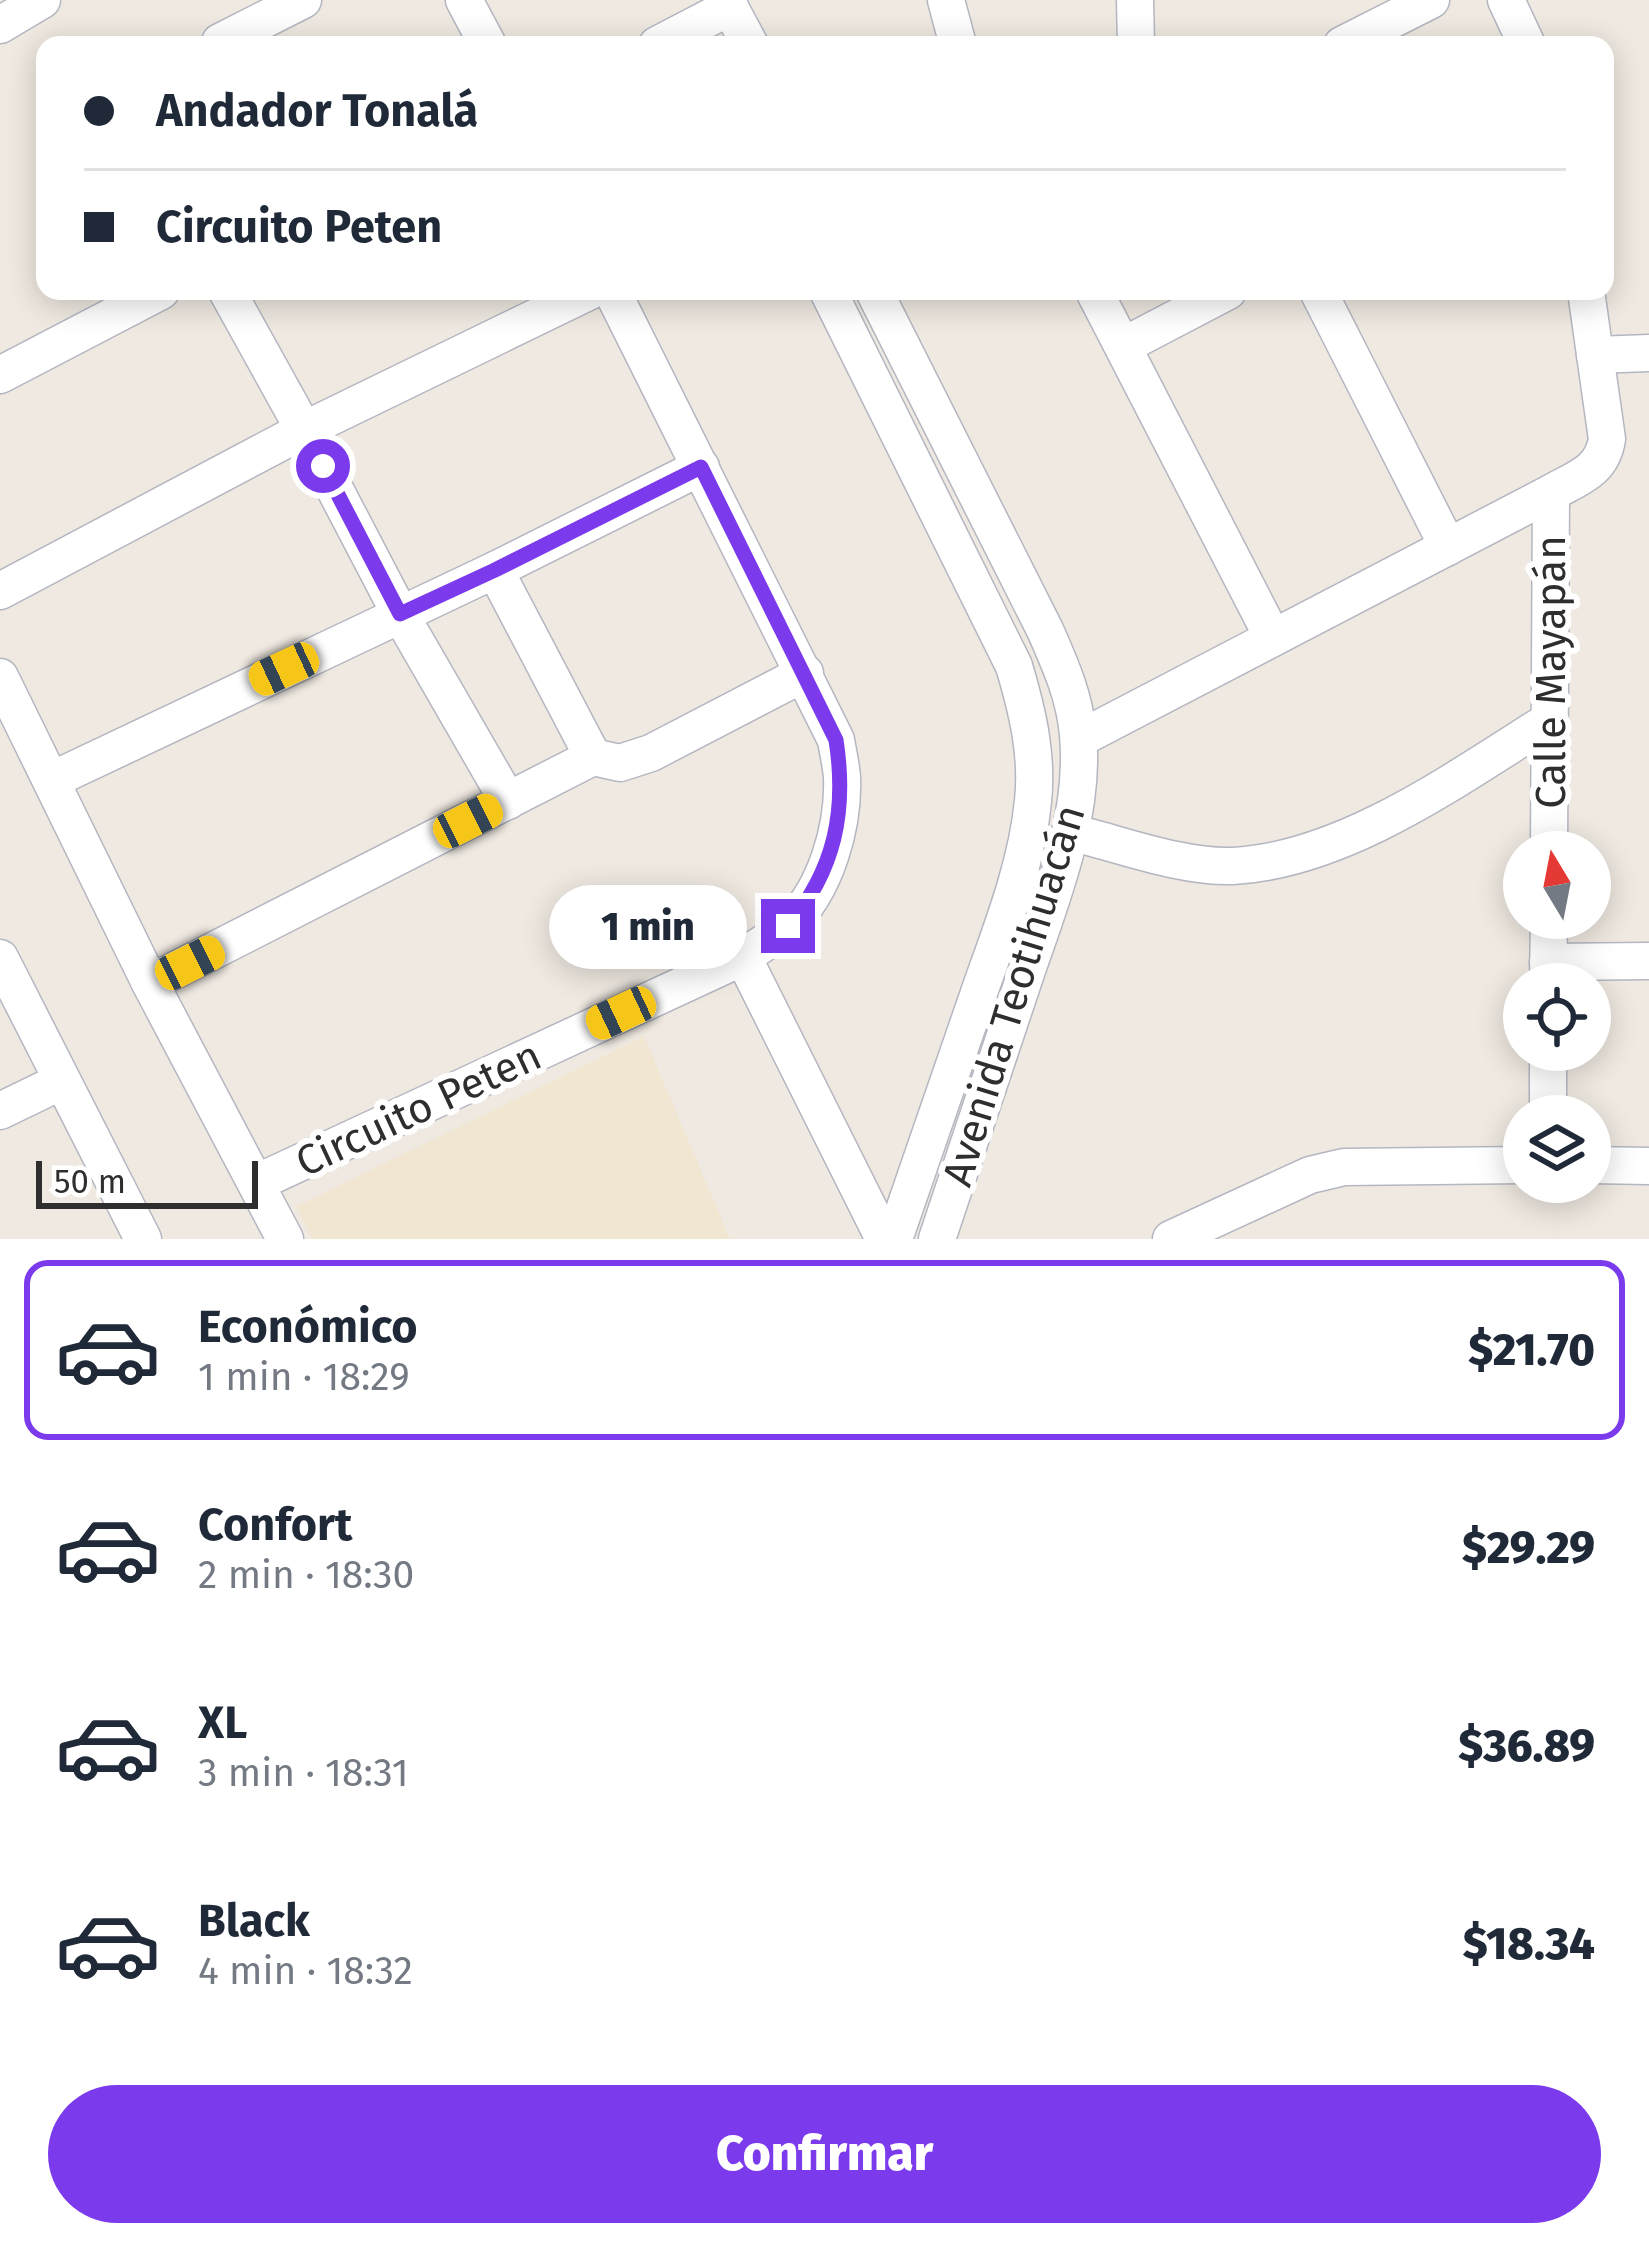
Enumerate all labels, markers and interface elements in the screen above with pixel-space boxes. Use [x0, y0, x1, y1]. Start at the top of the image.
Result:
text: Andador Tonalá [156, 84, 478, 138]
text: Circuito Peten [156, 200, 442, 254]
route start [296, 439, 350, 493]
street label: Calle Mayapán [1526, 535, 1576, 809]
car [244, 637, 324, 701]
car [428, 789, 508, 853]
street label: Avenida Teotihuacán [932, 799, 1096, 1192]
north arrow [1503, 831, 1611, 939]
map controls [1503, 831, 1611, 1203]
callout: 1 min [548, 884, 746, 968]
route end [761, 899, 815, 953]
text: 1 min [601, 904, 695, 950]
car [150, 931, 230, 995]
button: locate [1503, 963, 1611, 1071]
car [581, 981, 661, 1045]
street label: Circuito Peten [288, 1030, 549, 1187]
button: layers [1503, 1095, 1611, 1203]
scale bar [36, 1155, 258, 1208]
text: 50 m [54, 1162, 126, 1202]
icon: car [54, 1296, 162, 1404]
text: Económico [198, 1300, 418, 1354]
text: $21.70 [1468, 1323, 1595, 1377]
text: 1 min · 18:29 [198, 1354, 410, 1400]
icon: car [54, 1494, 162, 1602]
text: Confort [198, 1498, 353, 1552]
text: $29.29 [1462, 1521, 1595, 1575]
text: 2 min · 18:30 [198, 1552, 414, 1598]
icon: car [54, 1692, 162, 1800]
text: XL [198, 1696, 247, 1750]
text: $36.89 [1458, 1719, 1595, 1773]
text: 3 min · 18:31 [198, 1750, 409, 1796]
icon: car [54, 1890, 162, 1998]
text: Black [198, 1894, 310, 1948]
text: $18.34 [1463, 1917, 1595, 1971]
text: 4 min · 18:32 [198, 1948, 413, 1994]
button: Confirmar [48, 2085, 1601, 2223]

